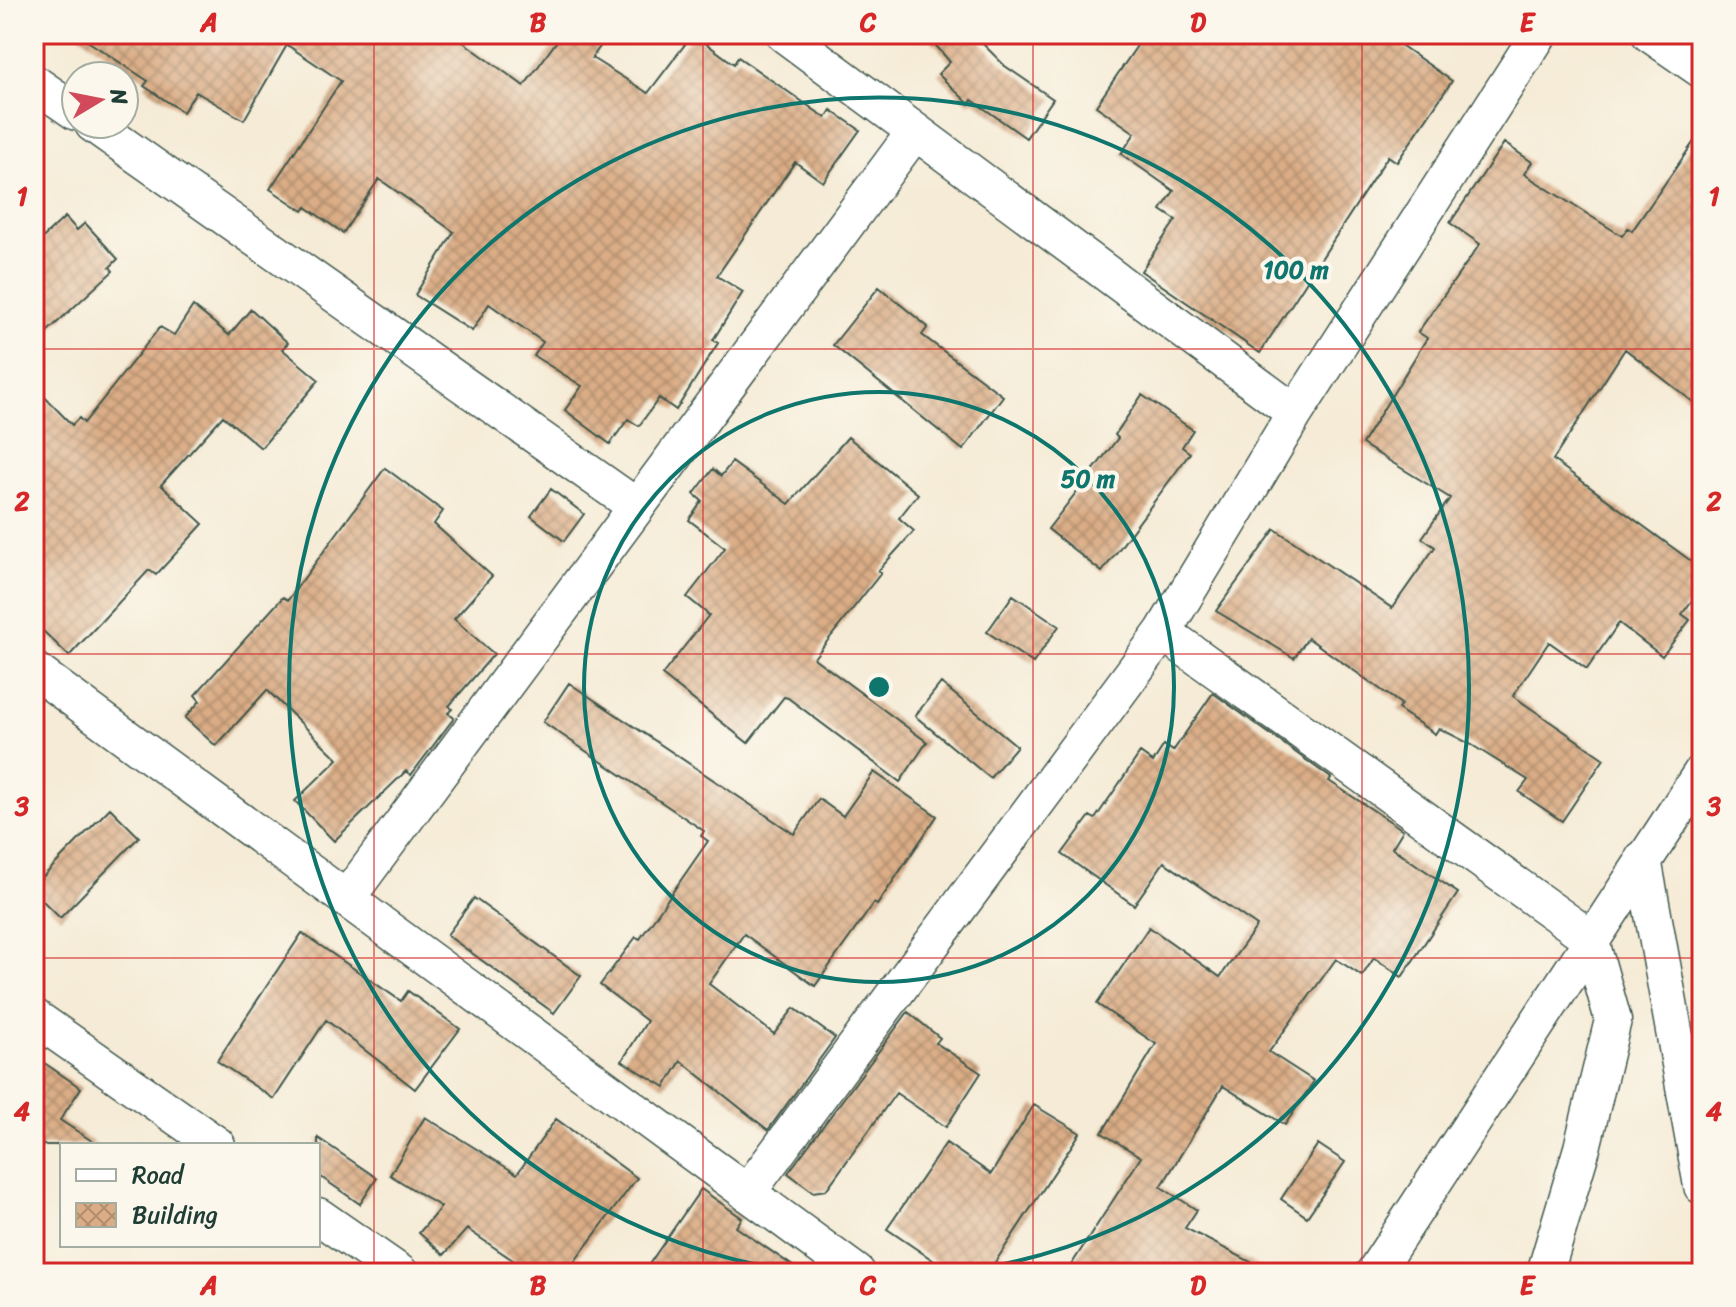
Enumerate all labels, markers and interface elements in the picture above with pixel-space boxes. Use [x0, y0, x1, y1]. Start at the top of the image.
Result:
text: A [199, 0, 218, 45]
text: B [530, 0, 547, 45]
text: C [859, 0, 877, 45]
text: D [1190, 0, 1206, 45]
text: E [1520, 0, 1537, 45]
north arrow [60, 60, 140, 140]
text: N [99, 85, 140, 108]
text: 1 [16, 173, 28, 219]
text: 1 [1708, 173, 1720, 219]
text: 100 m [1263, 249, 1329, 291]
text: 50 m [1061, 458, 1116, 500]
text: 2 [13, 478, 30, 524]
text: 2 [1705, 478, 1722, 524]
centre of rings [865, 673, 893, 701]
text: 3 [14, 783, 30, 829]
text: 3 [1706, 783, 1722, 829]
text: 4 [14, 1088, 30, 1134]
text: 4 [1706, 1088, 1722, 1134]
legend [60, 1143, 320, 1247]
text: Road [132, 1154, 186, 1196]
text: Building [132, 1194, 218, 1236]
text: A [199, 1262, 218, 1307]
text: B [530, 1262, 547, 1307]
text: C [859, 1262, 877, 1307]
text: D [1190, 1262, 1206, 1307]
text: E [1520, 1262, 1537, 1307]

